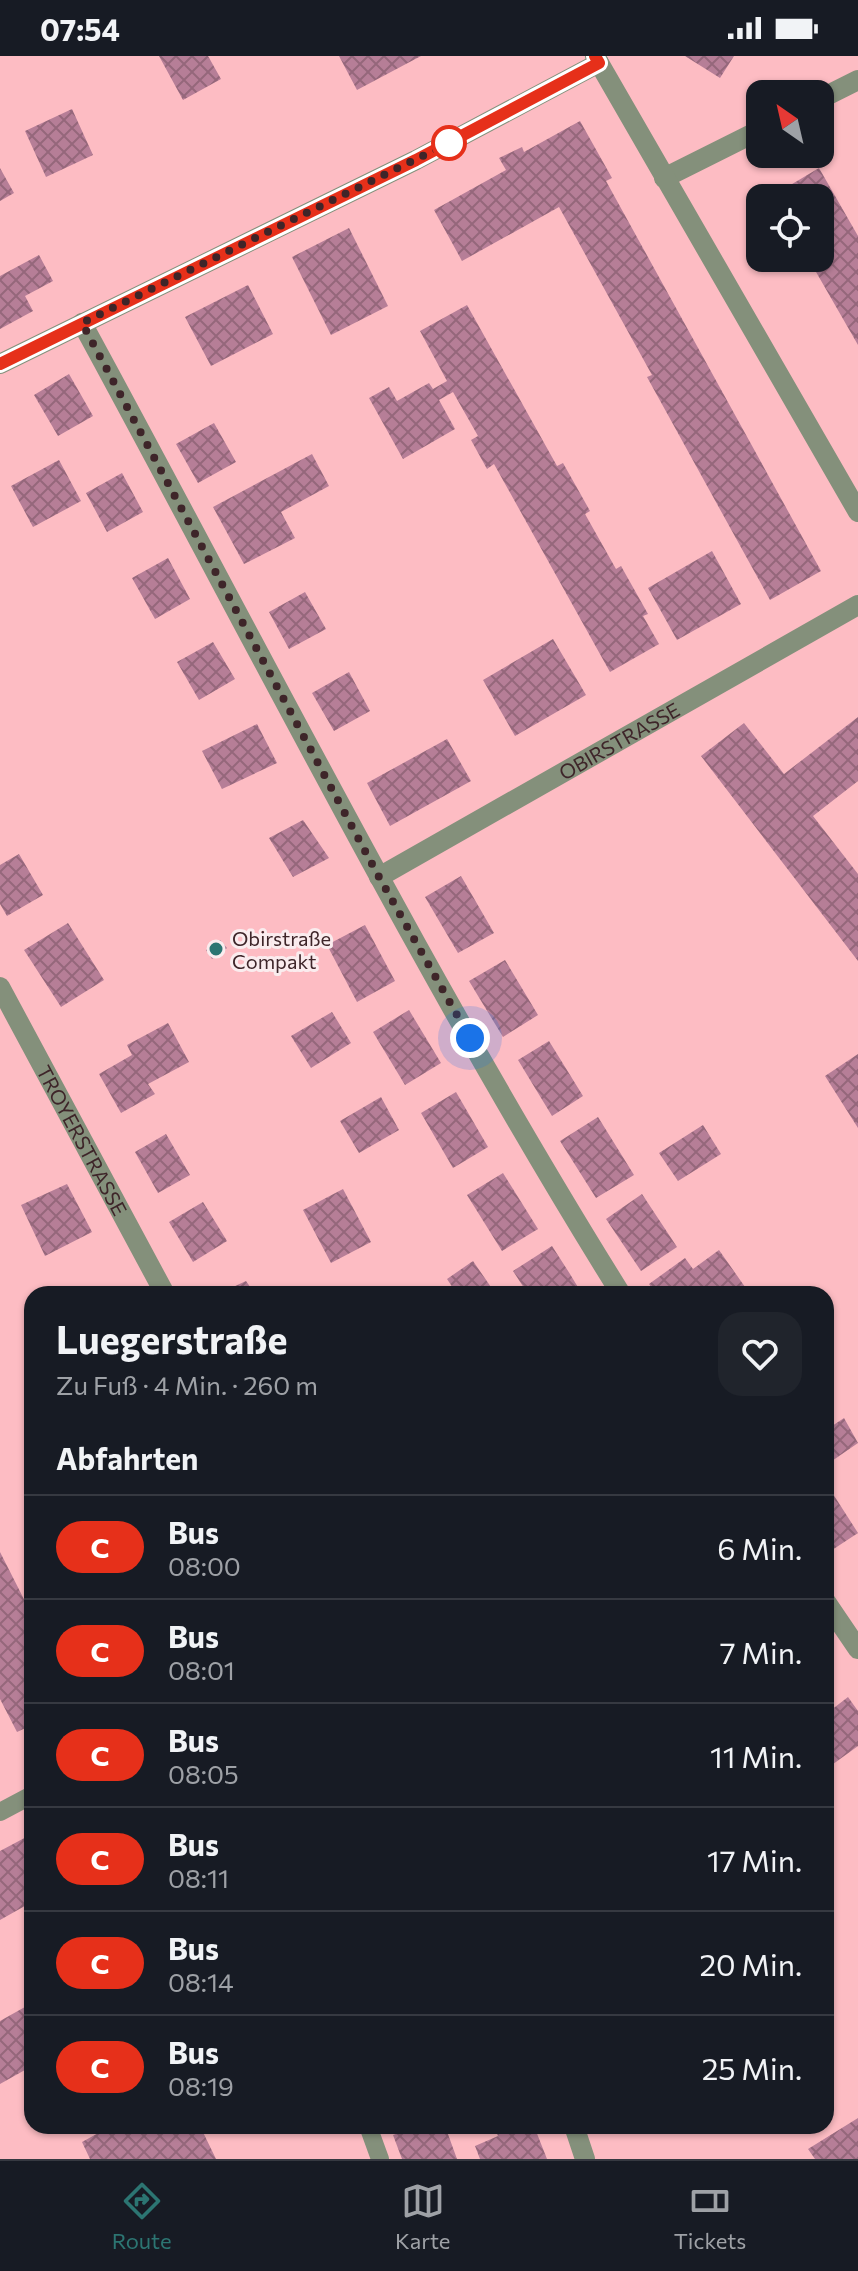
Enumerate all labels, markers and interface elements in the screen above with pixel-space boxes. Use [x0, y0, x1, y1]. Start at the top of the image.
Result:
text: 07:54 [40, 10, 120, 47]
north arrow [746, 80, 834, 168]
map controls [746, 80, 834, 272]
unlabelled marker [432, 126, 466, 160]
button: locate [746, 184, 834, 272]
street label: OBIRSTRASSE [554, 697, 684, 785]
place label: Obirstraße Compakt [232, 926, 331, 973]
marker: Obirstraße Compakt [207, 940, 225, 958]
your location [450, 1018, 490, 1058]
street label: TROYERSTRASSE [32, 1061, 132, 1219]
button: heart [718, 1312, 802, 1396]
text: Luegerstraße [56, 1315, 288, 1362]
text: Zu Fuß · 4 Min. · 260 m [56, 1369, 318, 1400]
text: Abfahrten [56, 1439, 198, 1476]
text: Bus [168, 1513, 219, 1550]
text: 6 Min. [717, 1529, 802, 1566]
text: C [90, 1530, 110, 1564]
text: 08:00 [168, 1550, 241, 1581]
text: Bus [168, 1617, 219, 1654]
text: 7 Min. [720, 1633, 802, 1670]
text: C [90, 1634, 110, 1668]
text: 08:01 [168, 1654, 235, 1685]
text: Bus [168, 1721, 219, 1758]
text: 11 Min. [710, 1737, 802, 1774]
text: C [90, 1738, 110, 1772]
text: 08:05 [168, 1758, 239, 1789]
text: Bus [168, 1825, 219, 1862]
text: 17 Min. [707, 1841, 802, 1878]
text: C [90, 1842, 110, 1876]
text: 08:11 [168, 1862, 229, 1893]
text: Bus [168, 1929, 219, 1966]
text: 20 Min. [699, 1945, 802, 1982]
text: C [90, 1946, 110, 1980]
text: 08:14 [168, 1966, 234, 1997]
text: Bus [168, 2033, 219, 2070]
text: 25 Min. [702, 2049, 802, 2086]
text: C [90, 2050, 110, 2084]
text: 08:19 [168, 2070, 234, 2101]
tab: Route [112, 2179, 172, 2254]
tab: Karte [395, 2179, 450, 2254]
tab: Tickets [674, 2179, 746, 2254]

